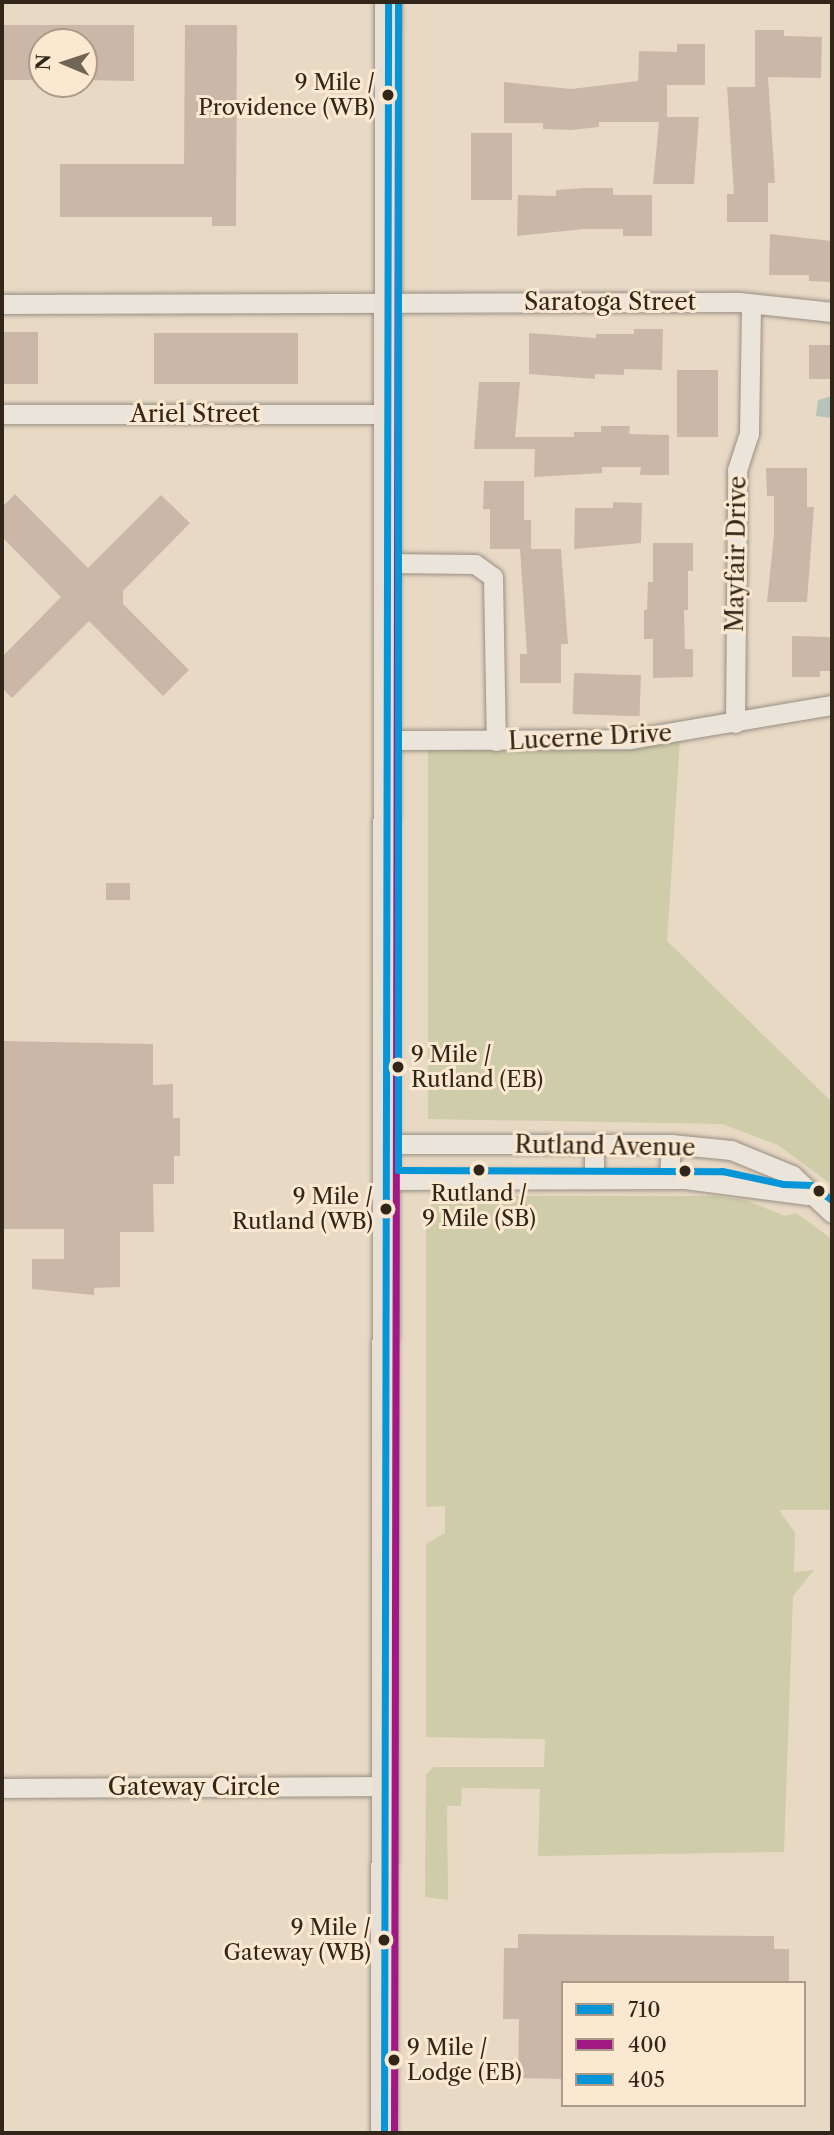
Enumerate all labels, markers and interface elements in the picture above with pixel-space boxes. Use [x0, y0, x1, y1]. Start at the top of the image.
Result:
north arrow [28, 28, 98, 98]
text: N [32, 54, 55, 71]
place label: 9 Mile / Providence (WB) [198, 69, 375, 120]
marker: 9 Mile / Providence (WB) [381, 88, 395, 102]
street label: Saratoga Street [524, 288, 696, 316]
street label: Ariel Street [130, 400, 260, 428]
street label: Mayfair Drive [720, 475, 752, 633]
street label: Lucerne Drive [507, 718, 673, 756]
place label: 9 Mile / Rutland (EB) [411, 1041, 543, 1092]
marker: 9 Mile / Rutland (EB) [391, 1060, 405, 1074]
street label: Rutland Avenue [514, 1130, 696, 1162]
marker: Rutland / 9 Mile (SB) [472, 1163, 486, 1177]
unlabelled marker [678, 1164, 692, 1178]
place label: Rutland / 9 Mile (SB) [422, 1180, 536, 1232]
place label: 9 Mile / Rutland (WB) [232, 1183, 373, 1234]
unlabelled marker [812, 1184, 826, 1198]
marker: 9 Mile / Rutland (WB) [379, 1202, 393, 1216]
street label: Gateway Circle [107, 1773, 281, 1801]
place label: 9 Mile / Gateway (WB) [223, 1914, 371, 1966]
marker: 9 Mile / Gateway (WB) [377, 1933, 391, 1947]
legend [561, 1981, 806, 2107]
text: 710 [628, 1997, 660, 2022]
text: 400 [628, 2032, 667, 2057]
place label: 9 Mile / Lodge (EB) [407, 2034, 522, 2086]
marker: 9 Mile / Lodge (EB) [387, 2053, 401, 2067]
text: 405 [628, 2067, 665, 2092]

